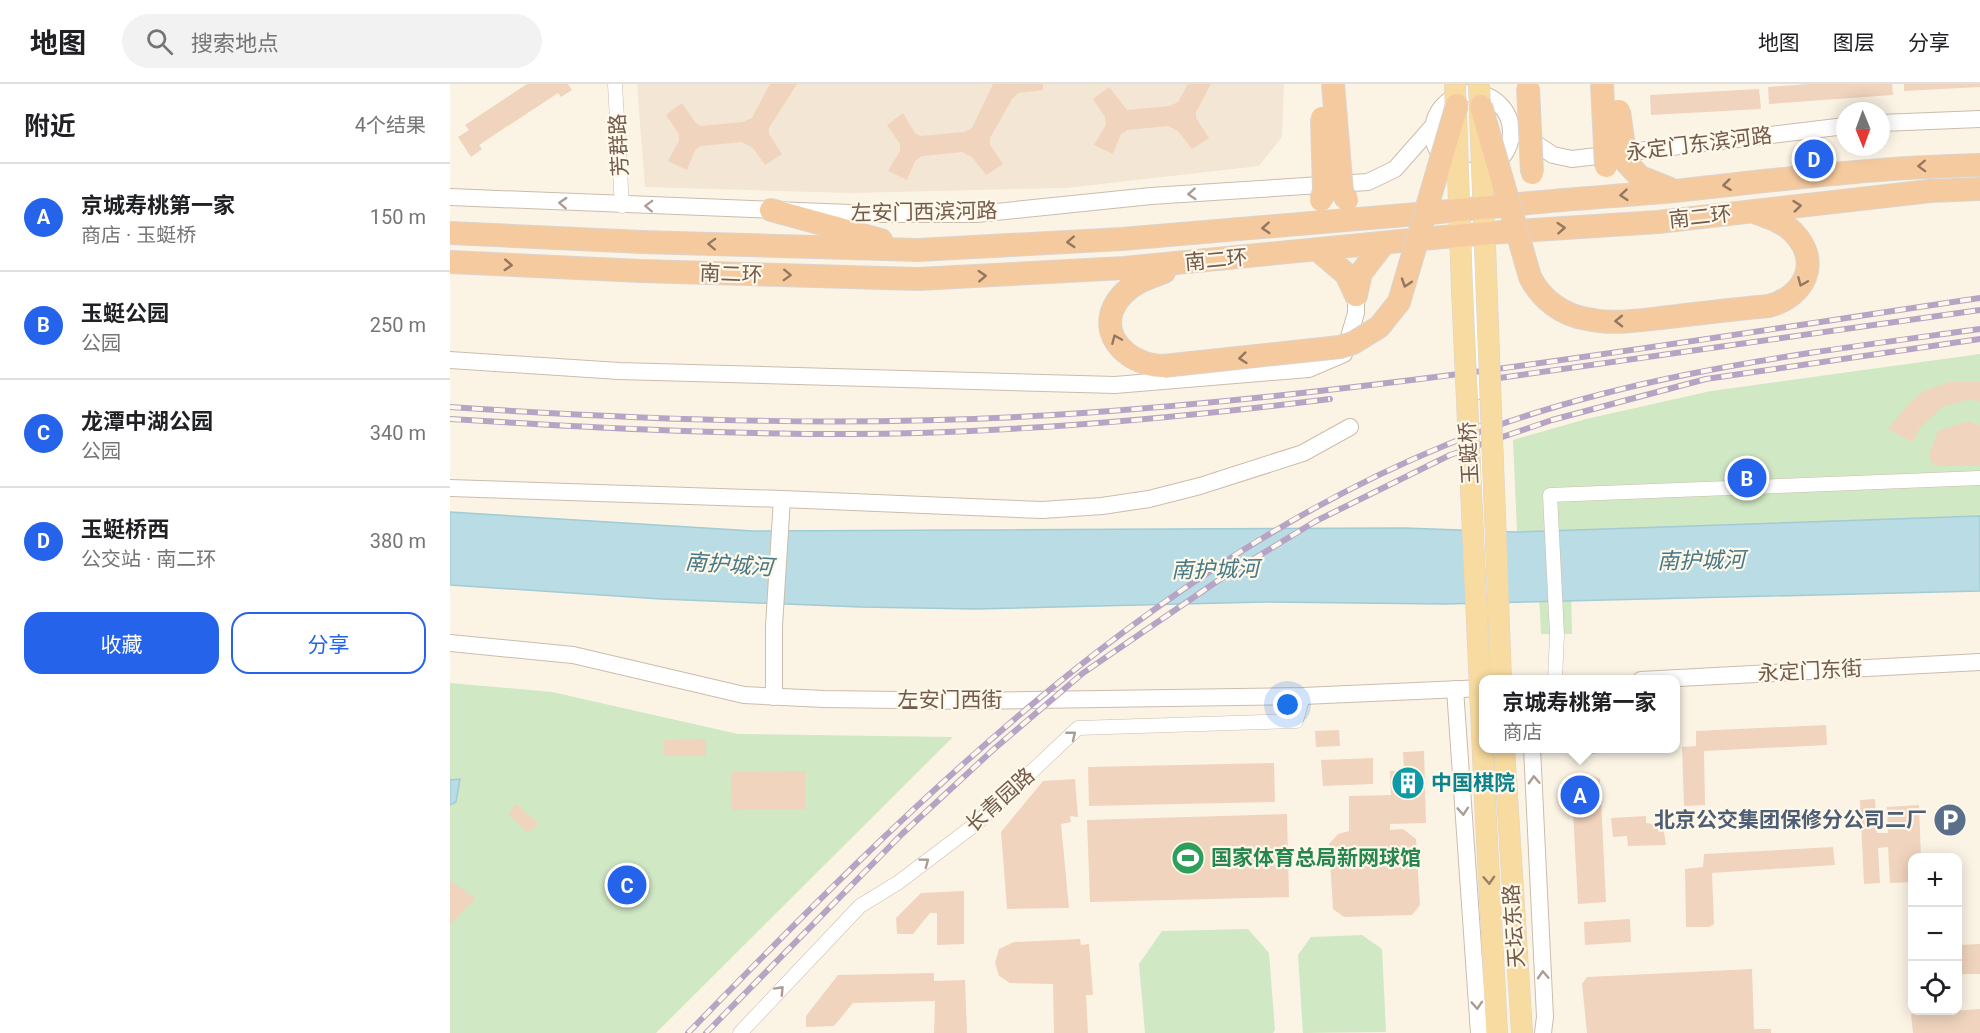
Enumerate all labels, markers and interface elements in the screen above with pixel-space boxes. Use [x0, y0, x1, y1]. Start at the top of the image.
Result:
search box [122, 14, 542, 68]
icon: search [143, 25, 176, 58]
text: 地图 [30, 27, 86, 60]
text: 搜索地点 [191, 31, 279, 56]
text: 地图 [1758, 31, 1800, 55]
text: 图层 [1833, 31, 1875, 55]
text: 分享 [1908, 31, 1950, 55]
north arrow [1836, 102, 1890, 156]
text: 附近 [24, 111, 76, 141]
text: 4个结果 [355, 113, 426, 137]
street label: 芳群路 [605, 113, 633, 177]
street label: 永定门东滨河路 [1625, 123, 1773, 165]
pin: D [1794, 136, 1834, 182]
one-way arrow [1917, 160, 1926, 173]
one-way arrow [1723, 178, 1732, 191]
one-way arrow [1188, 187, 1197, 200]
one-way arrow [1620, 188, 1629, 201]
text: 京城寿桃第一家 [81, 193, 235, 218]
one-way arrow [559, 196, 568, 209]
street label: 左安门西滨河路 [850, 199, 998, 225]
one-way arrow [645, 200, 654, 213]
one-way arrow [1793, 201, 1802, 213]
street label: 南二环 [1667, 202, 1733, 232]
text: A [37, 205, 50, 229]
text: 150 m [370, 205, 426, 229]
one-way arrow [1261, 221, 1270, 234]
one-way arrow [1557, 222, 1566, 235]
text: 商店 · 玉蜓桥 [81, 223, 196, 247]
one-way arrow [1067, 235, 1076, 248]
one-way arrow [708, 238, 717, 250]
street label: 南二环 [1184, 245, 1248, 275]
one-way arrow [504, 258, 513, 271]
street label: 南二环 [699, 261, 763, 287]
one-way arrow [783, 269, 792, 282]
one-way arrow [978, 269, 987, 282]
one-way arrow [1797, 275, 1809, 286]
one-way arrow [1401, 277, 1413, 288]
text: 玉蜓公园 [81, 301, 169, 326]
text: B [37, 313, 50, 337]
text: 250 m [370, 313, 426, 337]
one-way arrow [1615, 315, 1624, 327]
text: 公园 [81, 331, 121, 355]
one-way arrow [1111, 335, 1123, 346]
one-way arrow [1238, 351, 1247, 364]
text: 龙潭中湖公园 [81, 409, 213, 434]
text: C [37, 421, 50, 445]
text: 340 m [370, 421, 426, 445]
street label: 玉蜓桥 [1455, 421, 1483, 485]
text: 公园 [81, 439, 121, 463]
pin: B [1728, 456, 1766, 500]
text: 玉蜓桥西 [81, 517, 169, 542]
text: D [37, 529, 50, 553]
text: 380 m [370, 529, 426, 553]
text: 公交站 · 南二环 [81, 547, 216, 571]
water label: 南护城河 [1657, 547, 1749, 574]
water label: 南护城河 [684, 549, 778, 580]
water label: 南护城河 [1171, 556, 1263, 583]
button: 收藏 [24, 612, 219, 674]
button: 分享 [231, 612, 426, 674]
street label: 永定门东街 [1757, 656, 1863, 686]
popup [1479, 675, 1680, 753]
street label: 左安门西街 [898, 688, 1003, 712]
your location [1273, 690, 1302, 719]
text: 京城寿桃第一家 [1502, 690, 1657, 715]
text: 商店 [1502, 720, 1542, 744]
one-way arrow [1065, 731, 1076, 742]
street label: 长青园路 [961, 763, 1039, 837]
building icon: 中国棋院 [1390, 765, 1426, 801]
place label: 中国棋院 [1431, 771, 1515, 795]
pin: A [1560, 772, 1600, 818]
one-way arrow [1527, 775, 1540, 784]
parking icon: 北京公交集团保修分公司二厂 [1932, 802, 1968, 838]
one-way arrow [1456, 806, 1469, 815]
place label: 北京公交集团保修分公司二厂 [1654, 808, 1927, 832]
sports icon: 国家体育总局新网球馆 [1170, 840, 1206, 876]
place label: 国家体育总局新网球馆 [1211, 846, 1421, 870]
map controls [1908, 853, 1962, 1015]
button: + [1908, 853, 1962, 907]
one-way arrow [919, 858, 930, 869]
pin: C [608, 862, 646, 908]
one-way arrow [1483, 875, 1496, 884]
street label: 天坛东路 [1499, 883, 1529, 969]
button: − [1908, 907, 1962, 961]
button: locate [1908, 961, 1962, 1015]
one-way arrow [1537, 970, 1550, 979]
one-way arrow [773, 987, 784, 997]
one-way arrow [1470, 1001, 1483, 1010]

